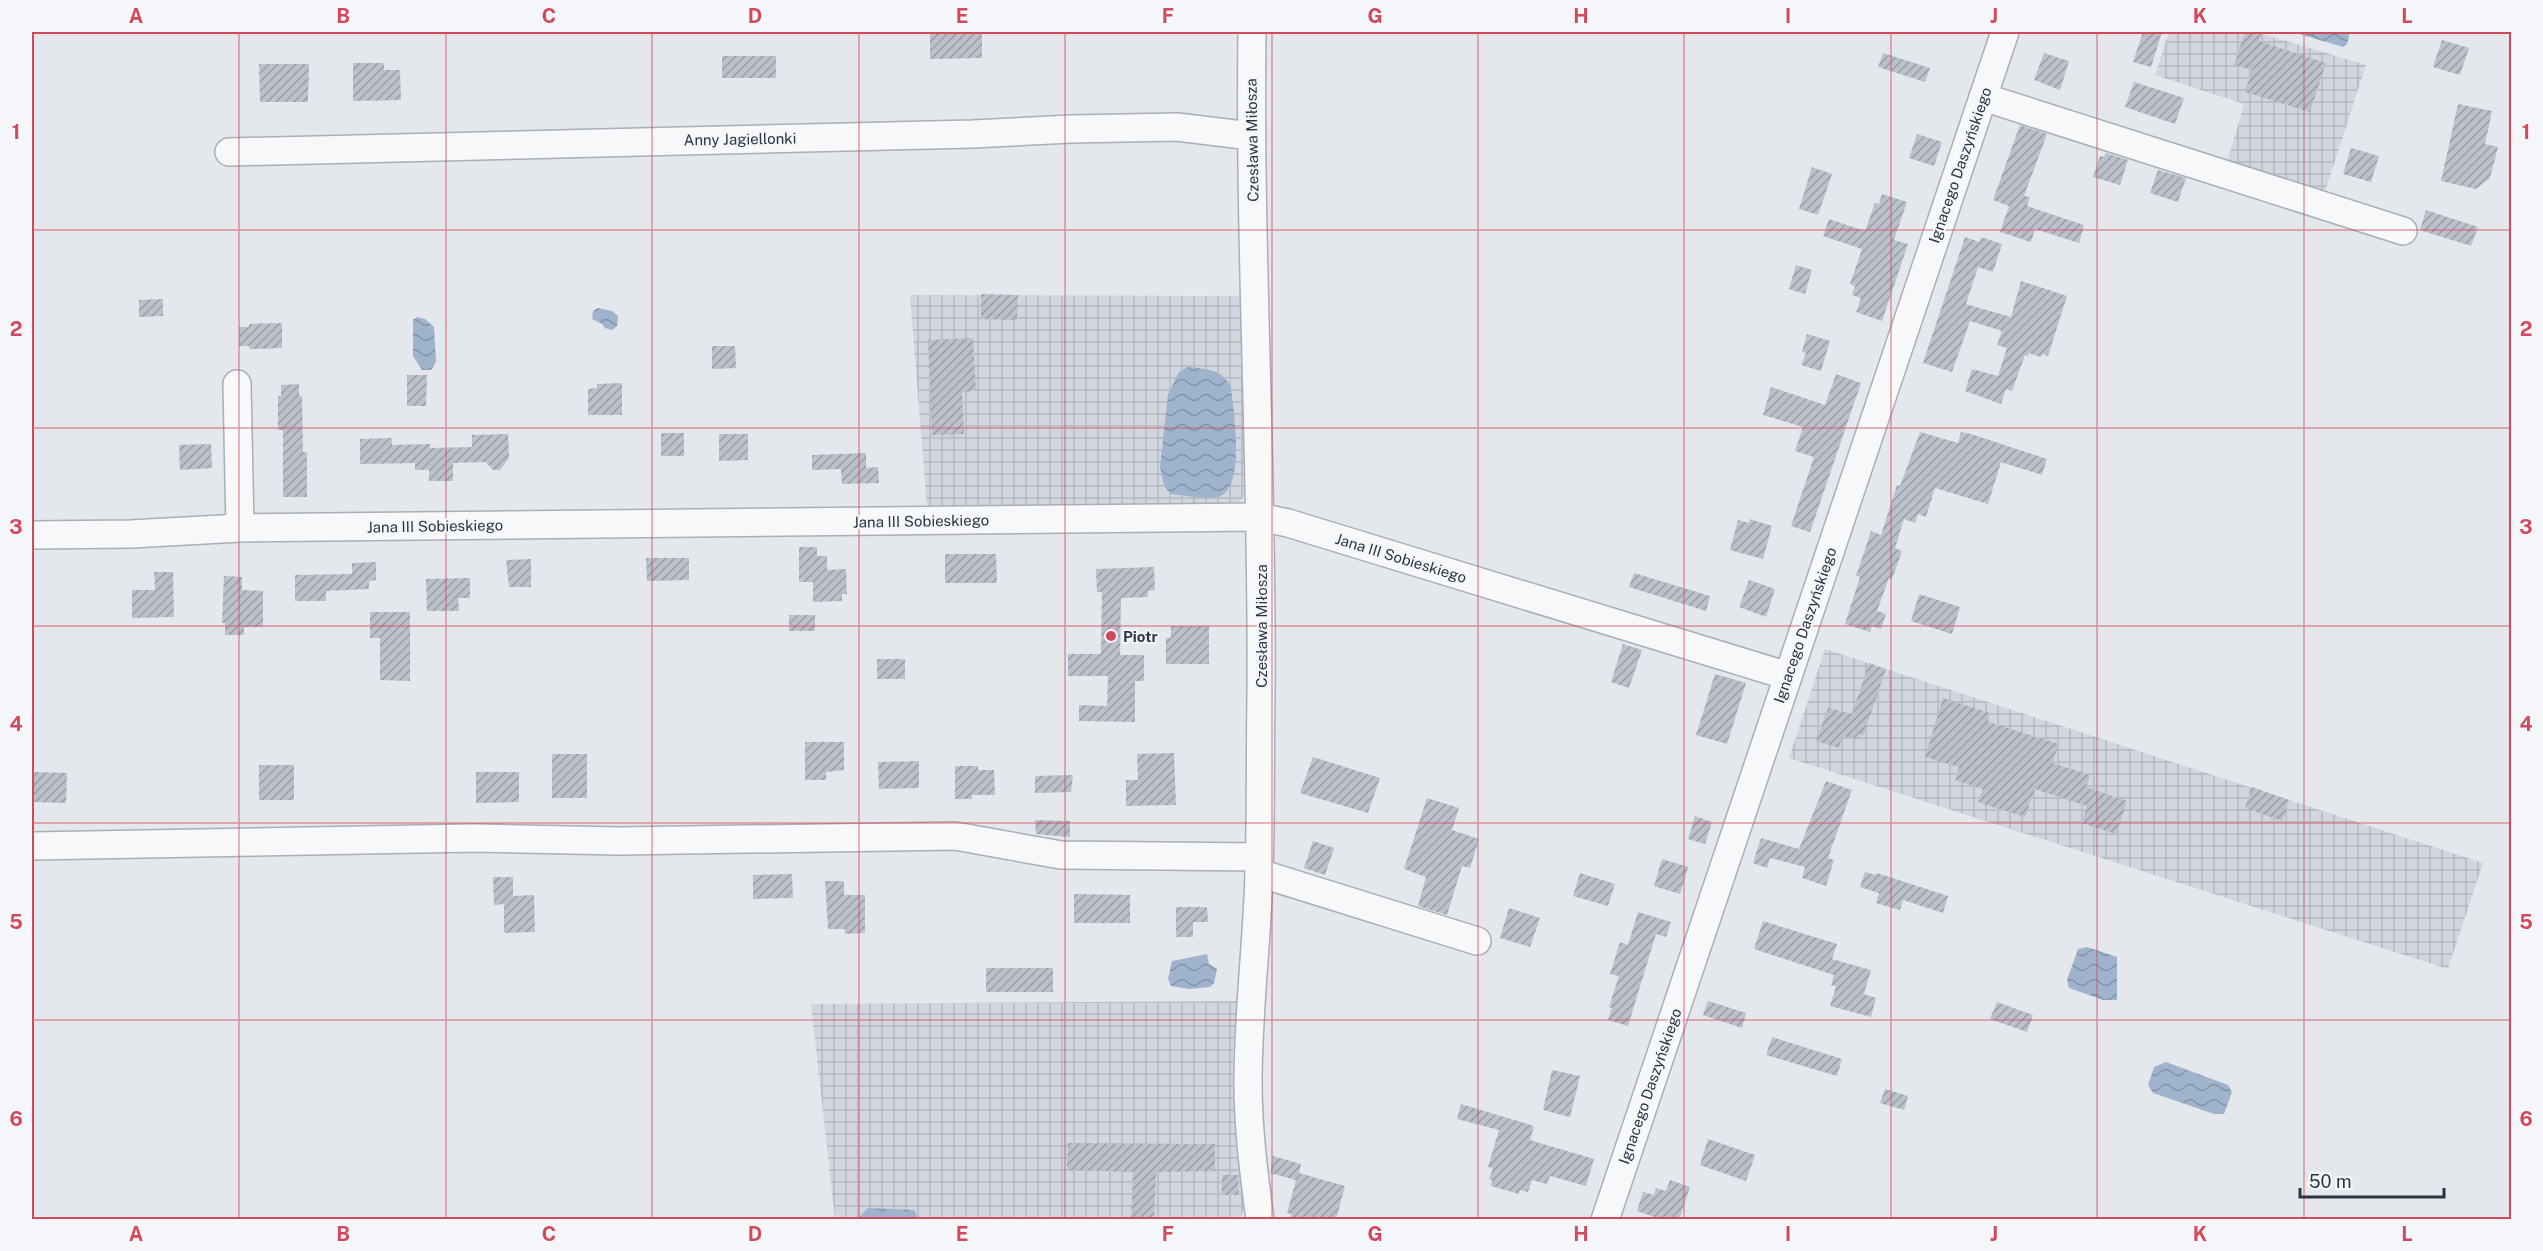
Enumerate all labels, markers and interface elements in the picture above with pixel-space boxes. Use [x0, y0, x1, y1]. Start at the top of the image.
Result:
text: A [129, 4, 143, 28]
text: B [336, 4, 350, 28]
text: C [542, 4, 556, 28]
text: D [748, 4, 762, 28]
text: E [956, 4, 968, 28]
text: F [1162, 4, 1174, 28]
text: G [1367, 4, 1383, 28]
text: H [1573, 4, 1589, 28]
text: I [1785, 4, 1791, 28]
text: J [1990, 4, 1998, 28]
text: K [2193, 4, 2207, 28]
text: L [2401, 4, 2413, 28]
street label: Czesława Miłosza [1242, 78, 1262, 202]
street label: Ignacego Daszyńskiego [1925, 85, 1995, 245]
text: 1 [12, 120, 20, 144]
text: 1 [2522, 120, 2530, 144]
street label: Anny Jagiellonki [683, 130, 797, 148]
text: 2 [10, 317, 22, 341]
text: 2 [2520, 317, 2532, 341]
street label: Jana III Sobieskiego [853, 511, 989, 531]
text: 3 [9, 515, 23, 539]
text: 3 [2519, 515, 2533, 539]
street label: Jana III Sobieskiego [367, 516, 503, 536]
street label: Jana III Sobieskiego [1333, 530, 1469, 586]
street label: Ignacego Daszyńskiego [1770, 545, 1840, 705]
street label: Czesława Miłosza [1253, 564, 1270, 688]
place label: Piotr [1123, 628, 1158, 645]
marker: Piotr [1104, 629, 1118, 643]
text: 4 [9, 712, 23, 736]
text: 4 [2519, 712, 2533, 736]
text: 5 [9, 910, 23, 934]
text: 5 [2519, 910, 2533, 934]
street label: Ignacego Daszyńskiego [1615, 1006, 1685, 1166]
text: 6 [9, 1107, 23, 1131]
text: 6 [2519, 1107, 2533, 1131]
scale bar [2300, 1161, 2444, 1199]
text: 50 m [2309, 1171, 2352, 1192]
text: A [129, 1222, 143, 1246]
text: B [336, 1222, 350, 1246]
text: C [542, 1222, 556, 1246]
text: D [748, 1222, 762, 1246]
text: E [956, 1222, 968, 1246]
text: F [1162, 1222, 1174, 1246]
text: G [1367, 1222, 1383, 1246]
text: H [1573, 1222, 1589, 1246]
text: I [1785, 1222, 1791, 1246]
text: J [1990, 1222, 1998, 1246]
text: K [2193, 1222, 2207, 1246]
text: L [2401, 1222, 2413, 1246]

